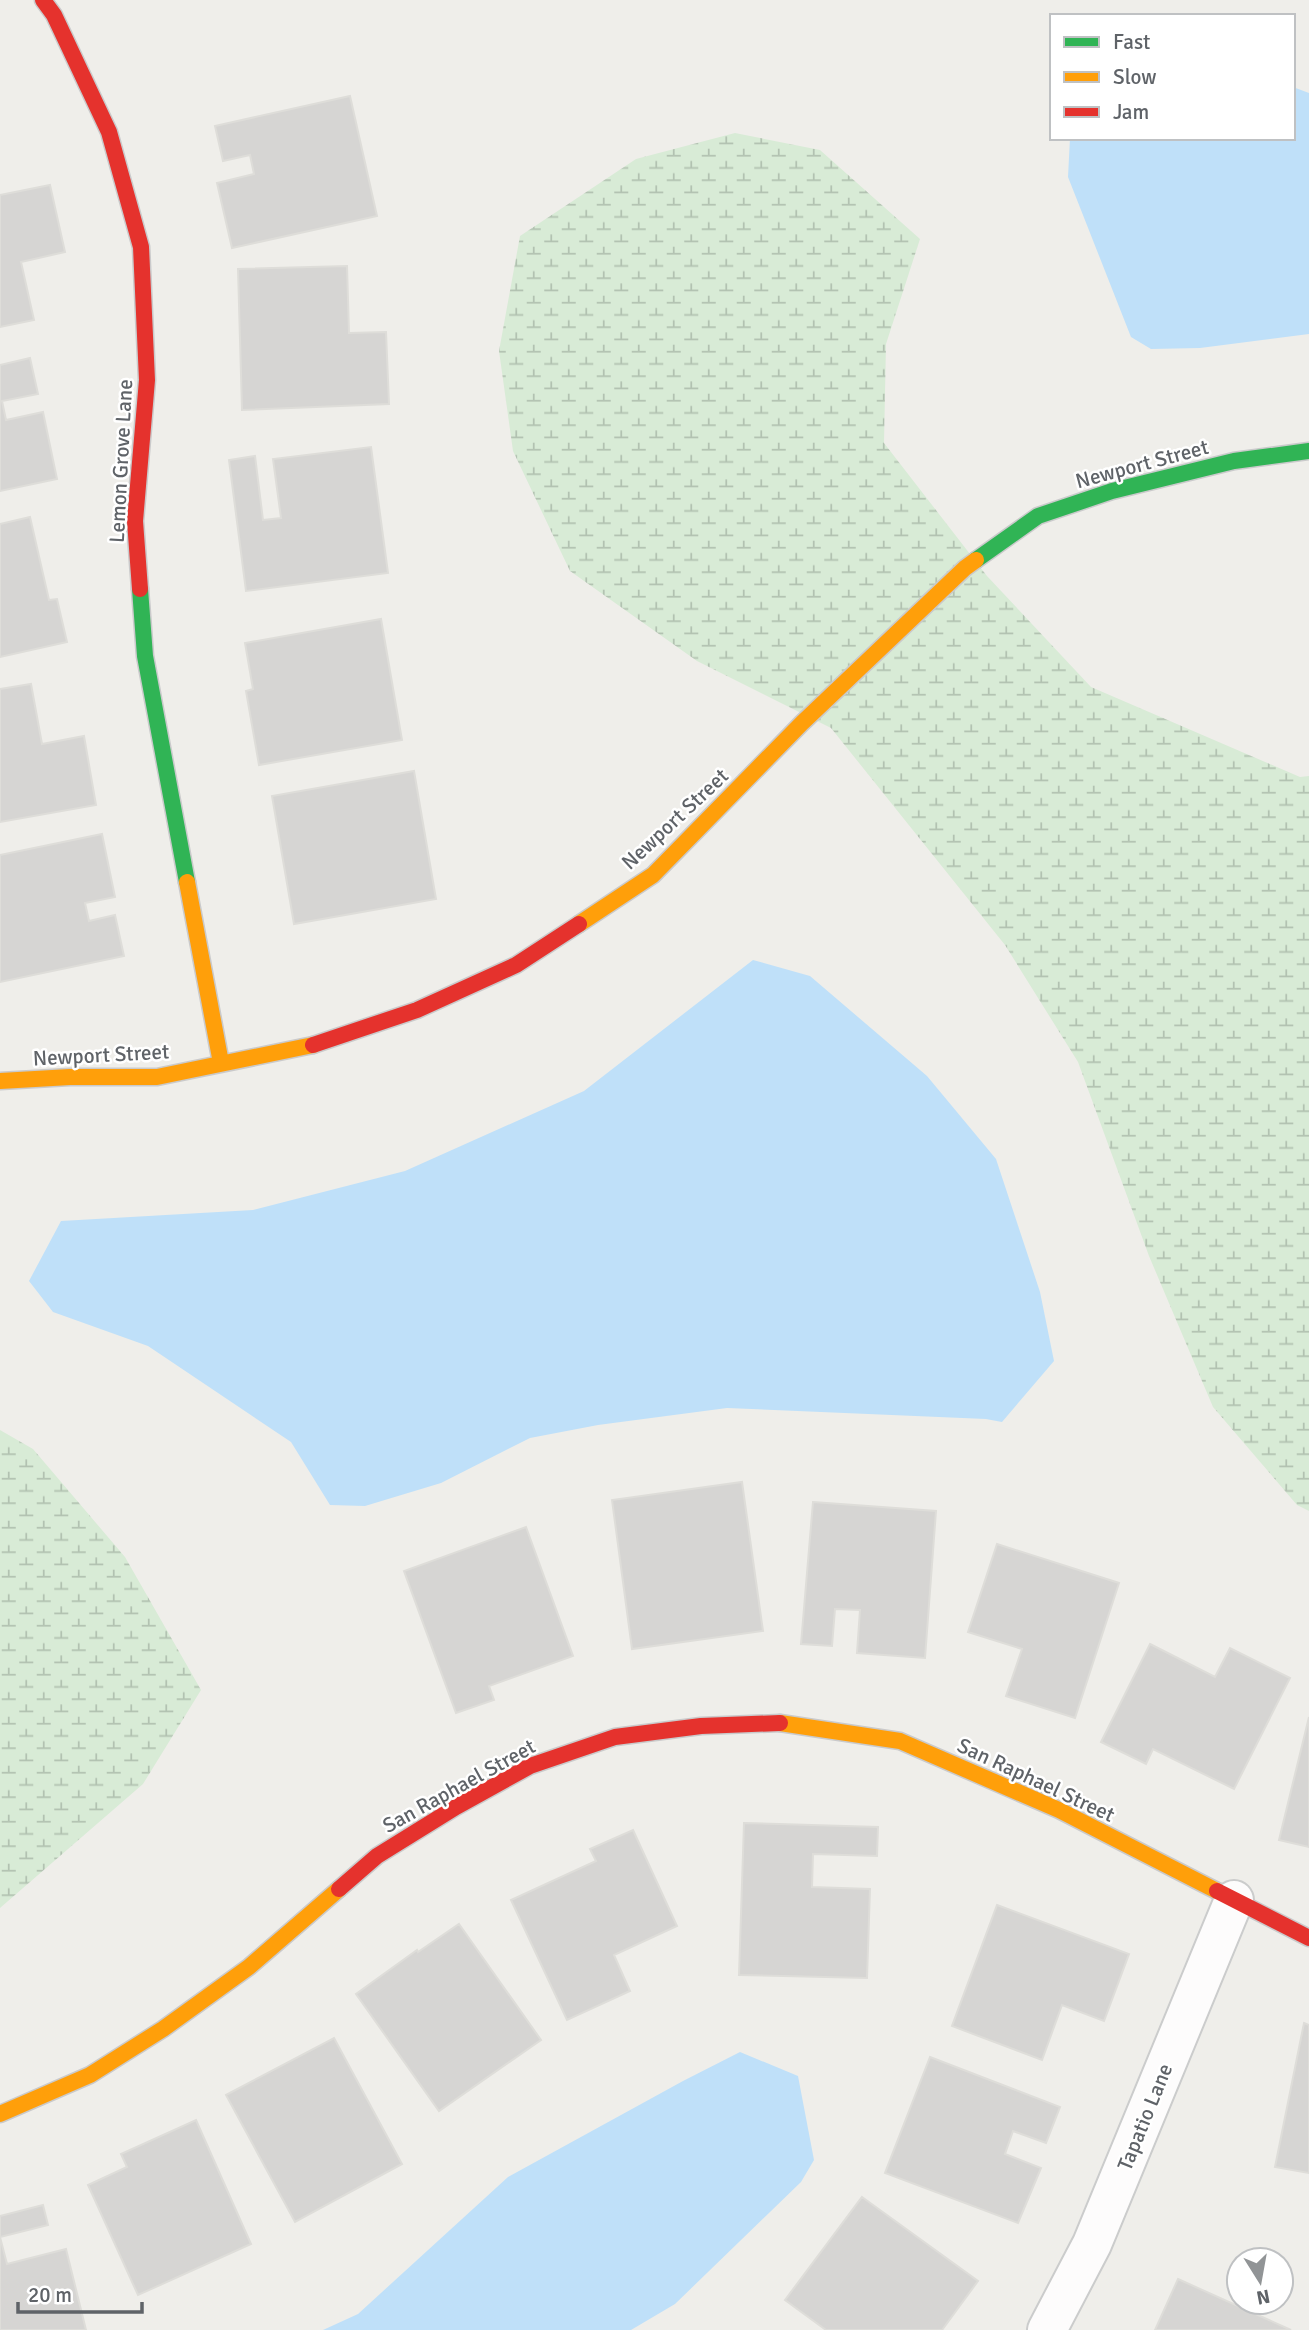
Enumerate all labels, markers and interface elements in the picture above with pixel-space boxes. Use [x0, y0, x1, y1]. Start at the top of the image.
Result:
legend [1050, 14, 1295, 140]
text: Fast [1113, 29, 1150, 55]
text: Slow [1113, 64, 1157, 90]
text: Jam [1113, 99, 1149, 125]
street label: Lemon Grove Lane [104, 378, 138, 544]
street label: Newport Street [1073, 434, 1211, 494]
street label: Newport Street [616, 763, 734, 875]
street label: Newport Street [32, 1038, 170, 1072]
street label: San Raphael Street [953, 1732, 1119, 1828]
street label: San Raphael Street [378, 1733, 540, 1839]
street label: Tapatio Lane [1112, 2060, 1178, 2174]
north arrow [1225, 2246, 1295, 2316]
scale bar [18, 2270, 142, 2314]
text: 20 m [28, 2282, 72, 2308]
text: N [1254, 2284, 1272, 2310]

